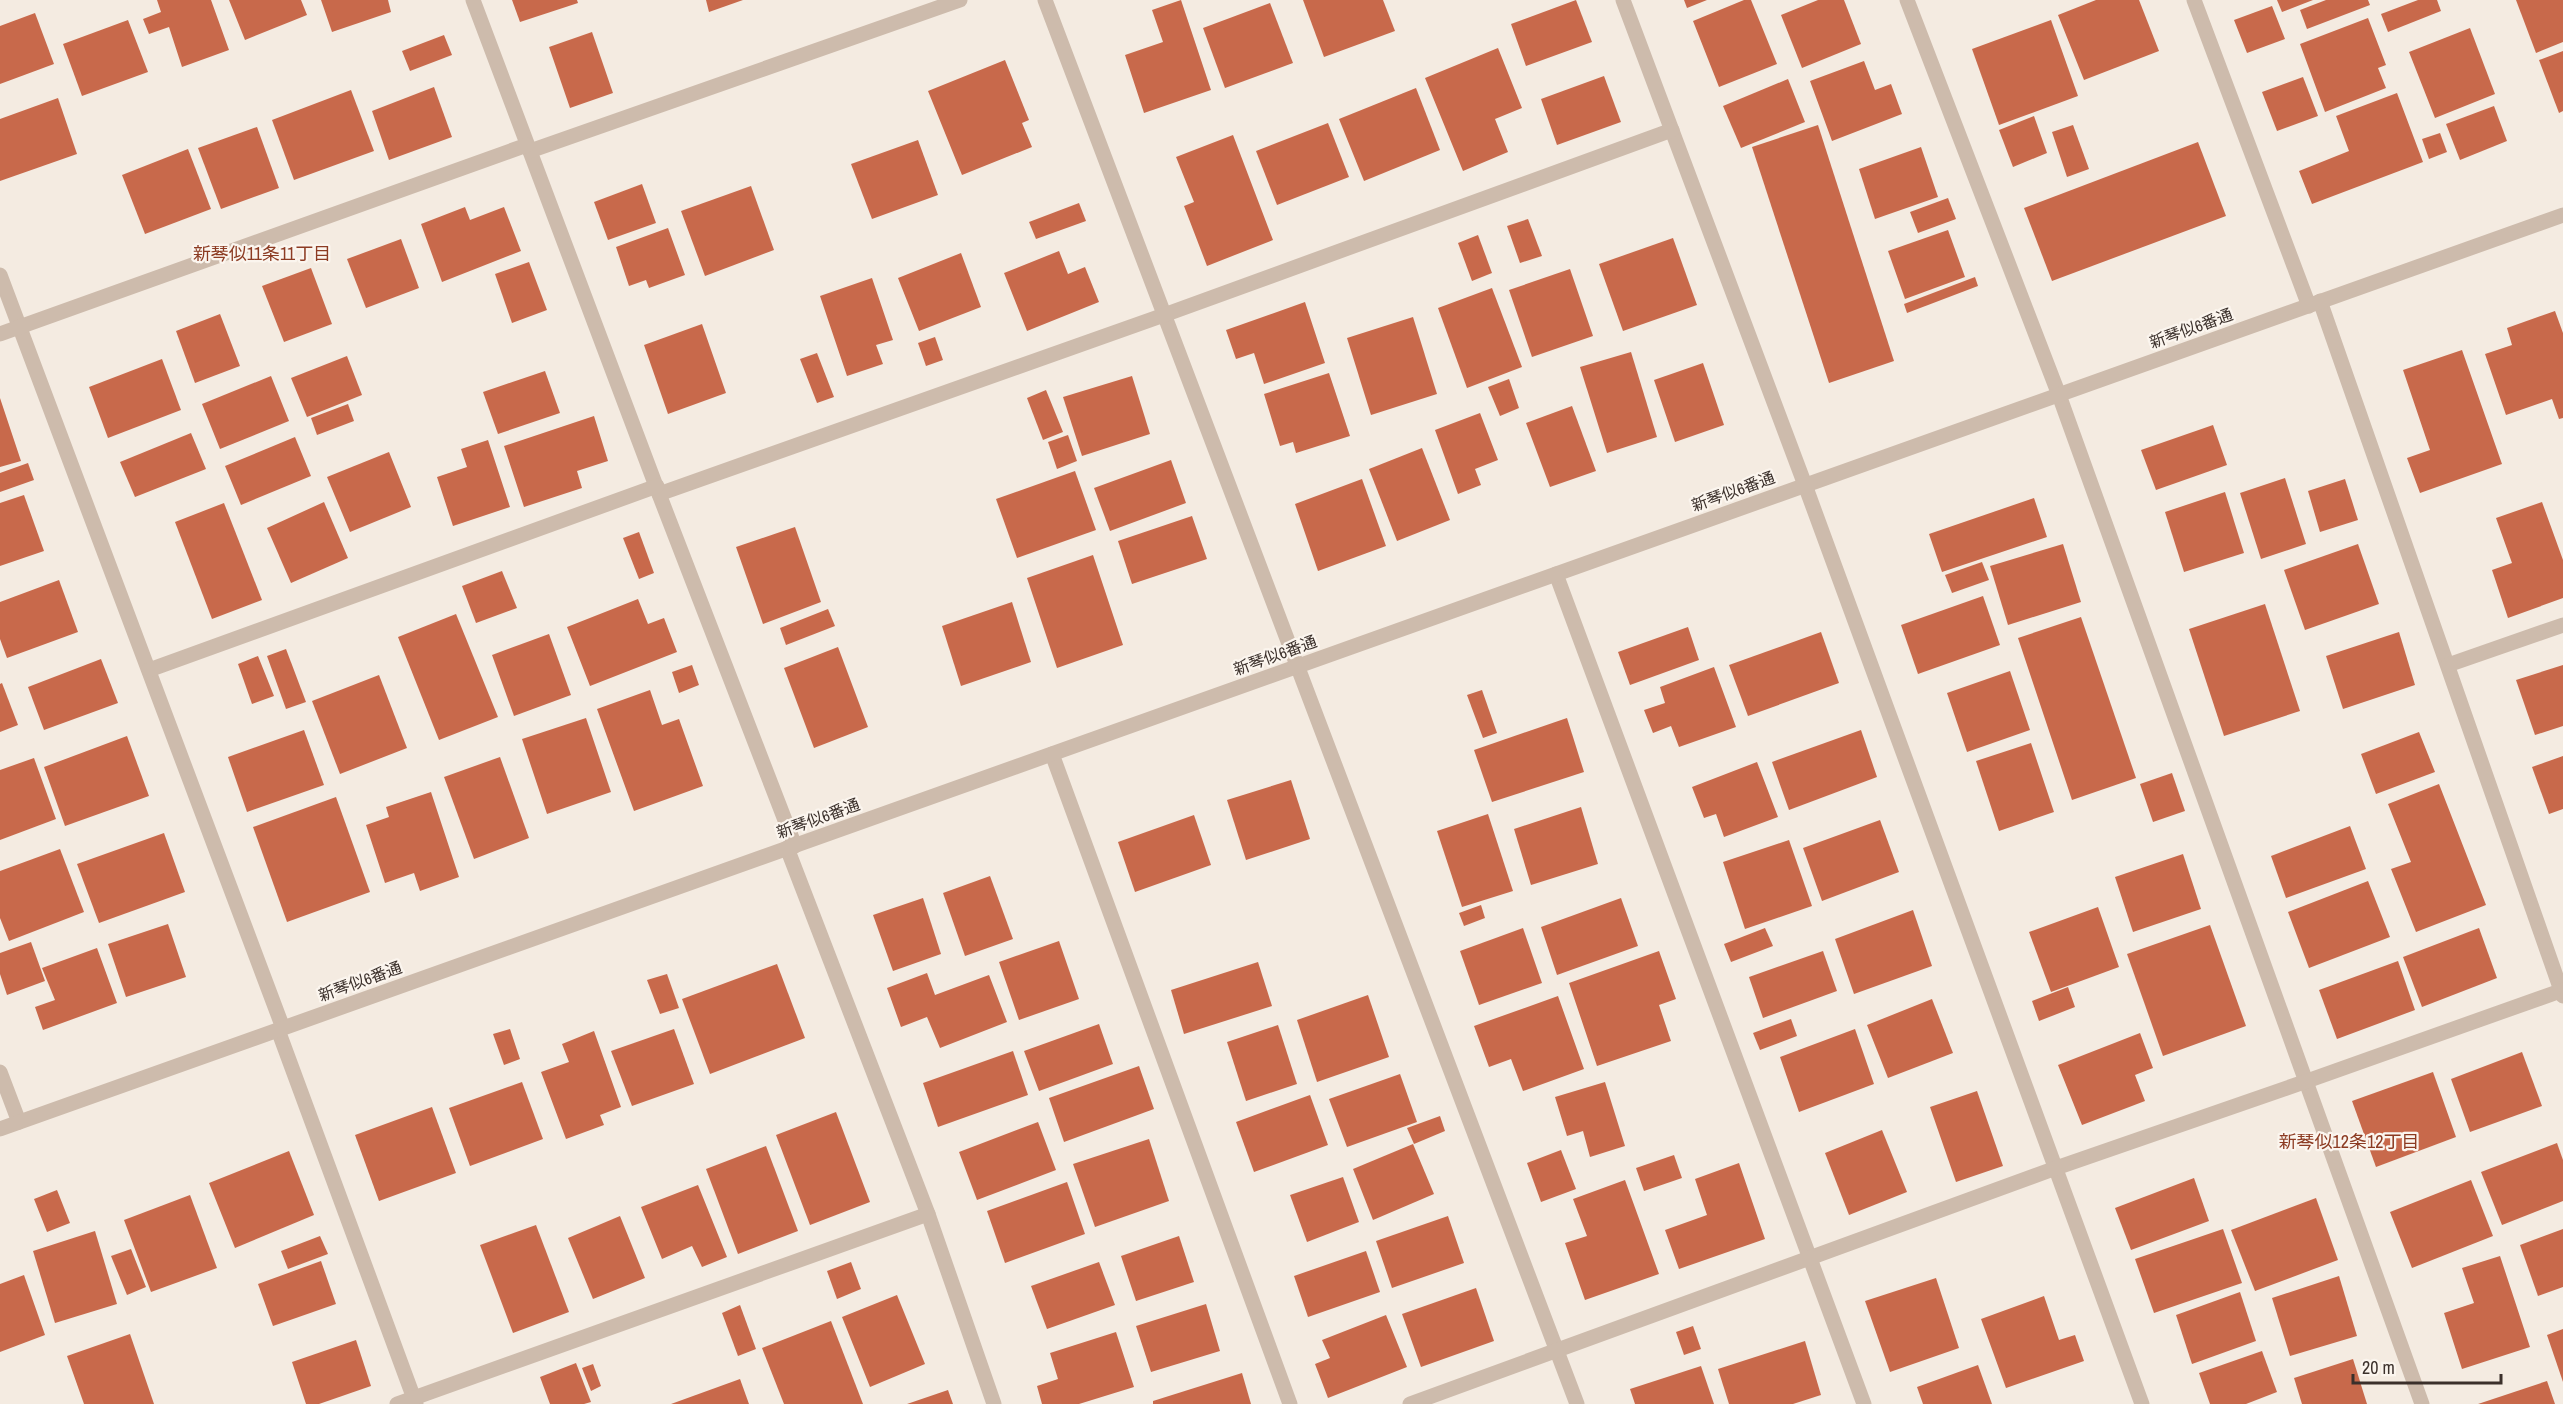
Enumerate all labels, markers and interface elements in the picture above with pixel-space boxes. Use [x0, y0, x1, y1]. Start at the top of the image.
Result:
district label: 新琴似11条11丁目 [193, 241, 331, 266]
street label: 新琴似6番通 [2146, 303, 2236, 353]
street label: 新琴似6番通 [1688, 466, 1778, 516]
street label: 新琴似6番通 [1230, 630, 1320, 680]
street label: 新琴似6番通 [773, 793, 863, 843]
street label: 新琴似6番通 [315, 956, 405, 1006]
district label: 新琴似12条12丁目 [2279, 1129, 2419, 1154]
scale bar [2353, 1347, 2502, 1385]
text: 20 m [2362, 1355, 2395, 1380]

